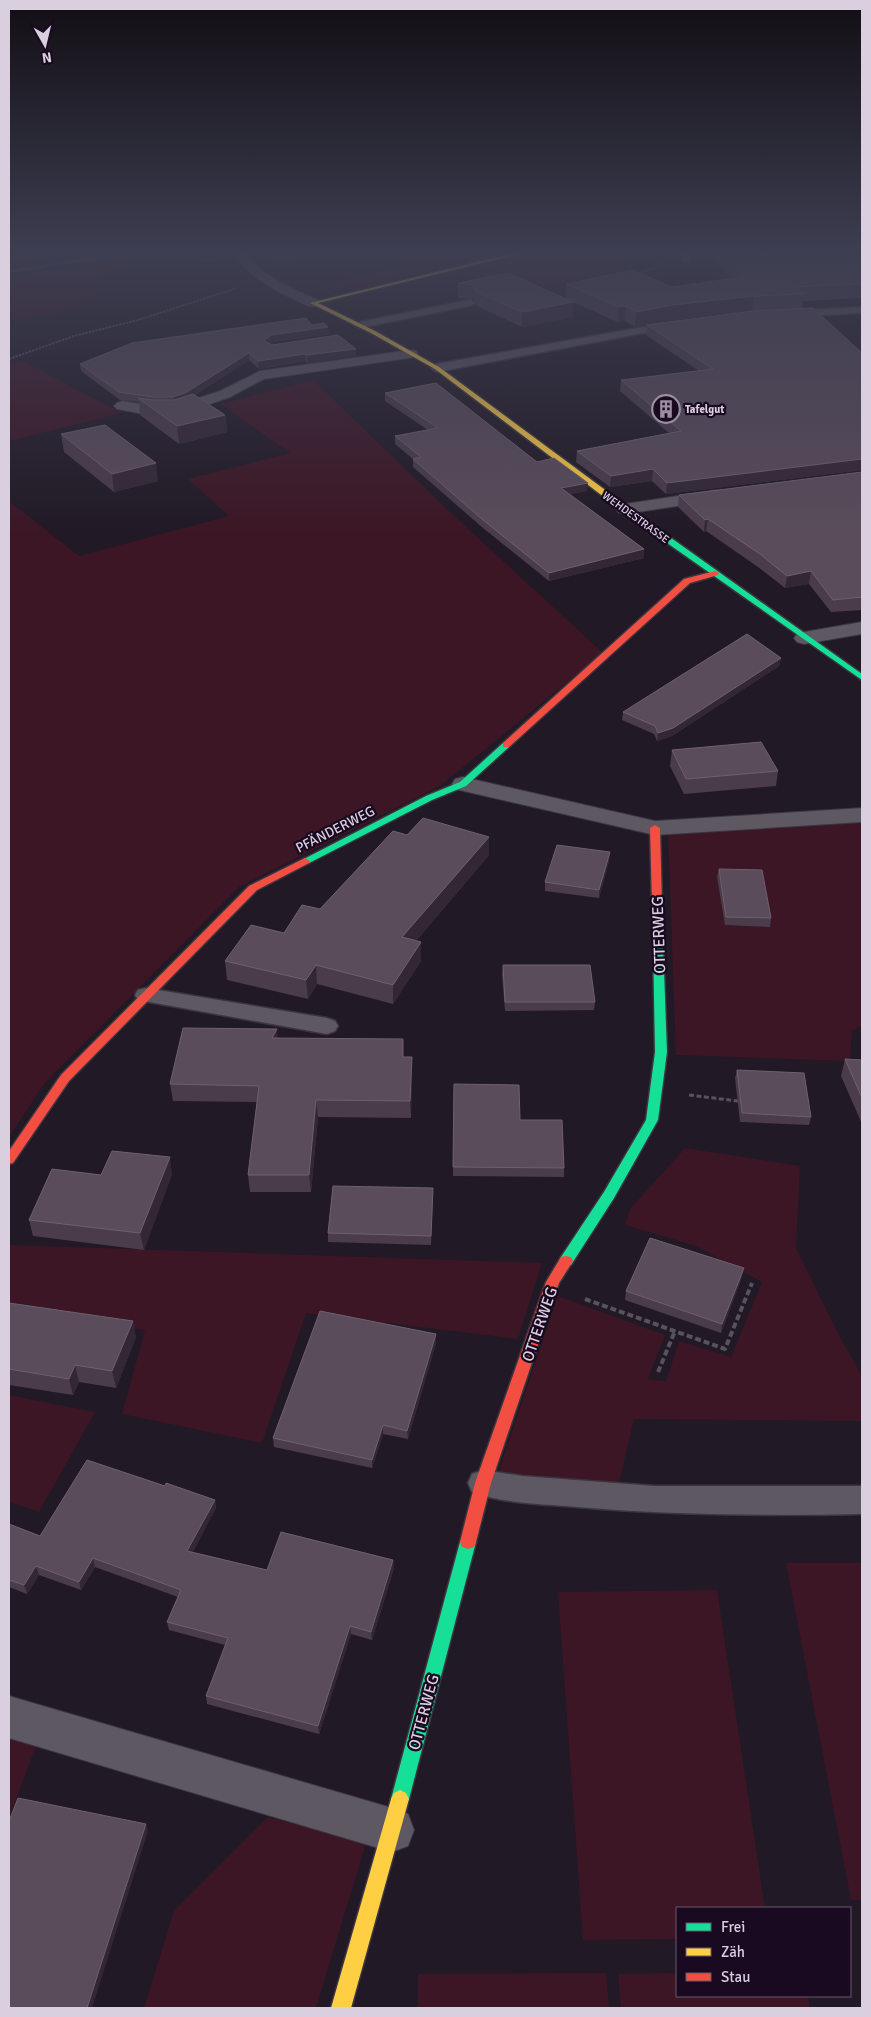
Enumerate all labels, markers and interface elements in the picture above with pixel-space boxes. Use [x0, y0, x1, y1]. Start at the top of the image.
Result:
north arrow [20, 20, 70, 70]
text: N [41, 48, 53, 66]
building icon: Tafelgut [651, 394, 681, 424]
place label: Tafelgut [685, 403, 724, 416]
street label: WEHDESTRASSE [600, 489, 672, 546]
street label: PFÄNDERWEG [293, 802, 378, 857]
street label: OTTERWEG [648, 896, 670, 974]
street label: OTTERWEG [518, 1284, 562, 1364]
street label: OTTERWEG [404, 1672, 444, 1752]
legend [676, 1907, 851, 1997]
text: Frei [721, 1918, 745, 1936]
text: Zäh [721, 1943, 745, 1961]
text: Stau [721, 1968, 750, 1986]

